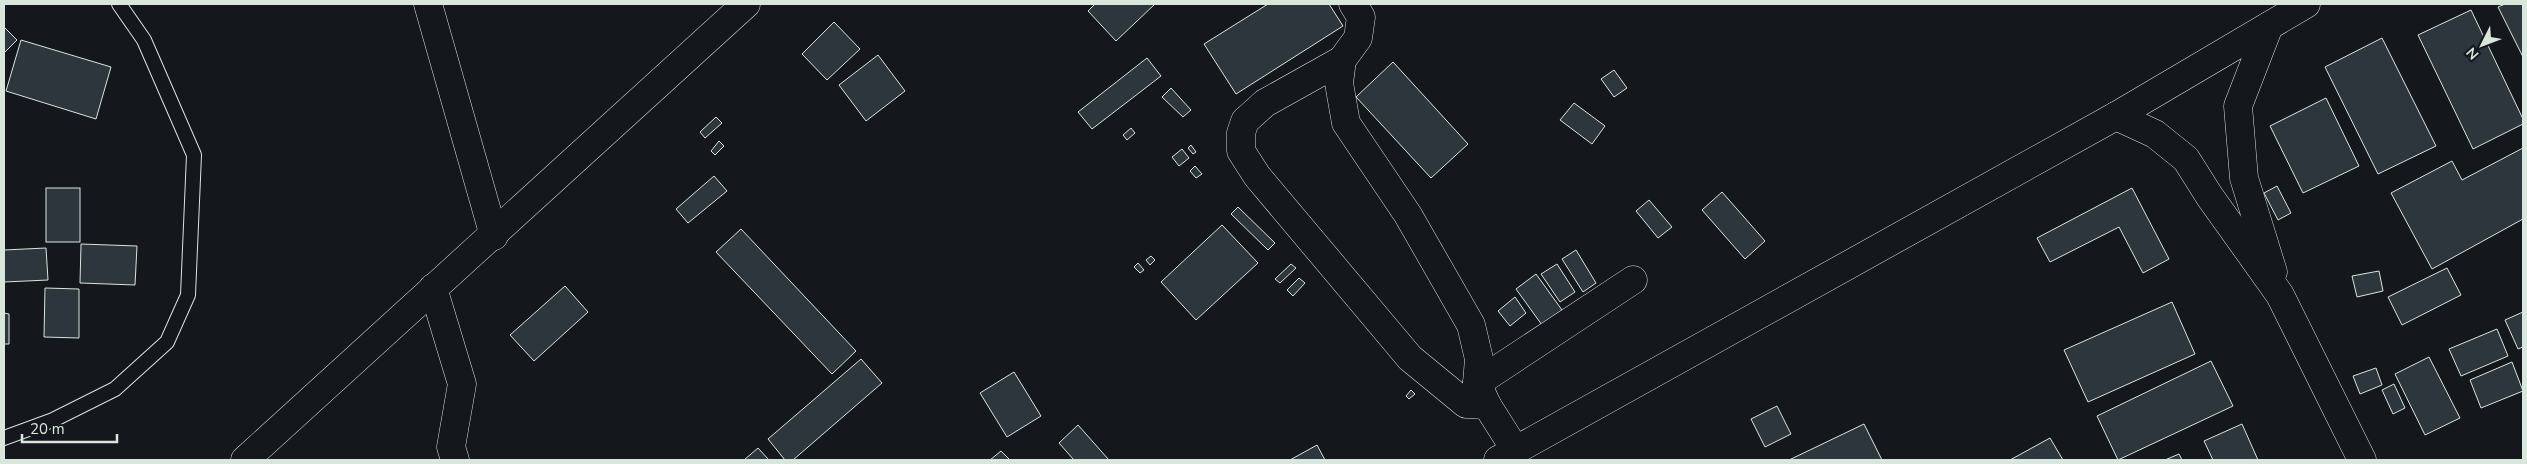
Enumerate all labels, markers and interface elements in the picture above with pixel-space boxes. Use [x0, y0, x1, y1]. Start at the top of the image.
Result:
north arrow [2457, 20, 2507, 70]
text: N [2462, 43, 2483, 64]
scale bar [22, 412, 118, 444]
text: 20 m [30, 419, 65, 439]

